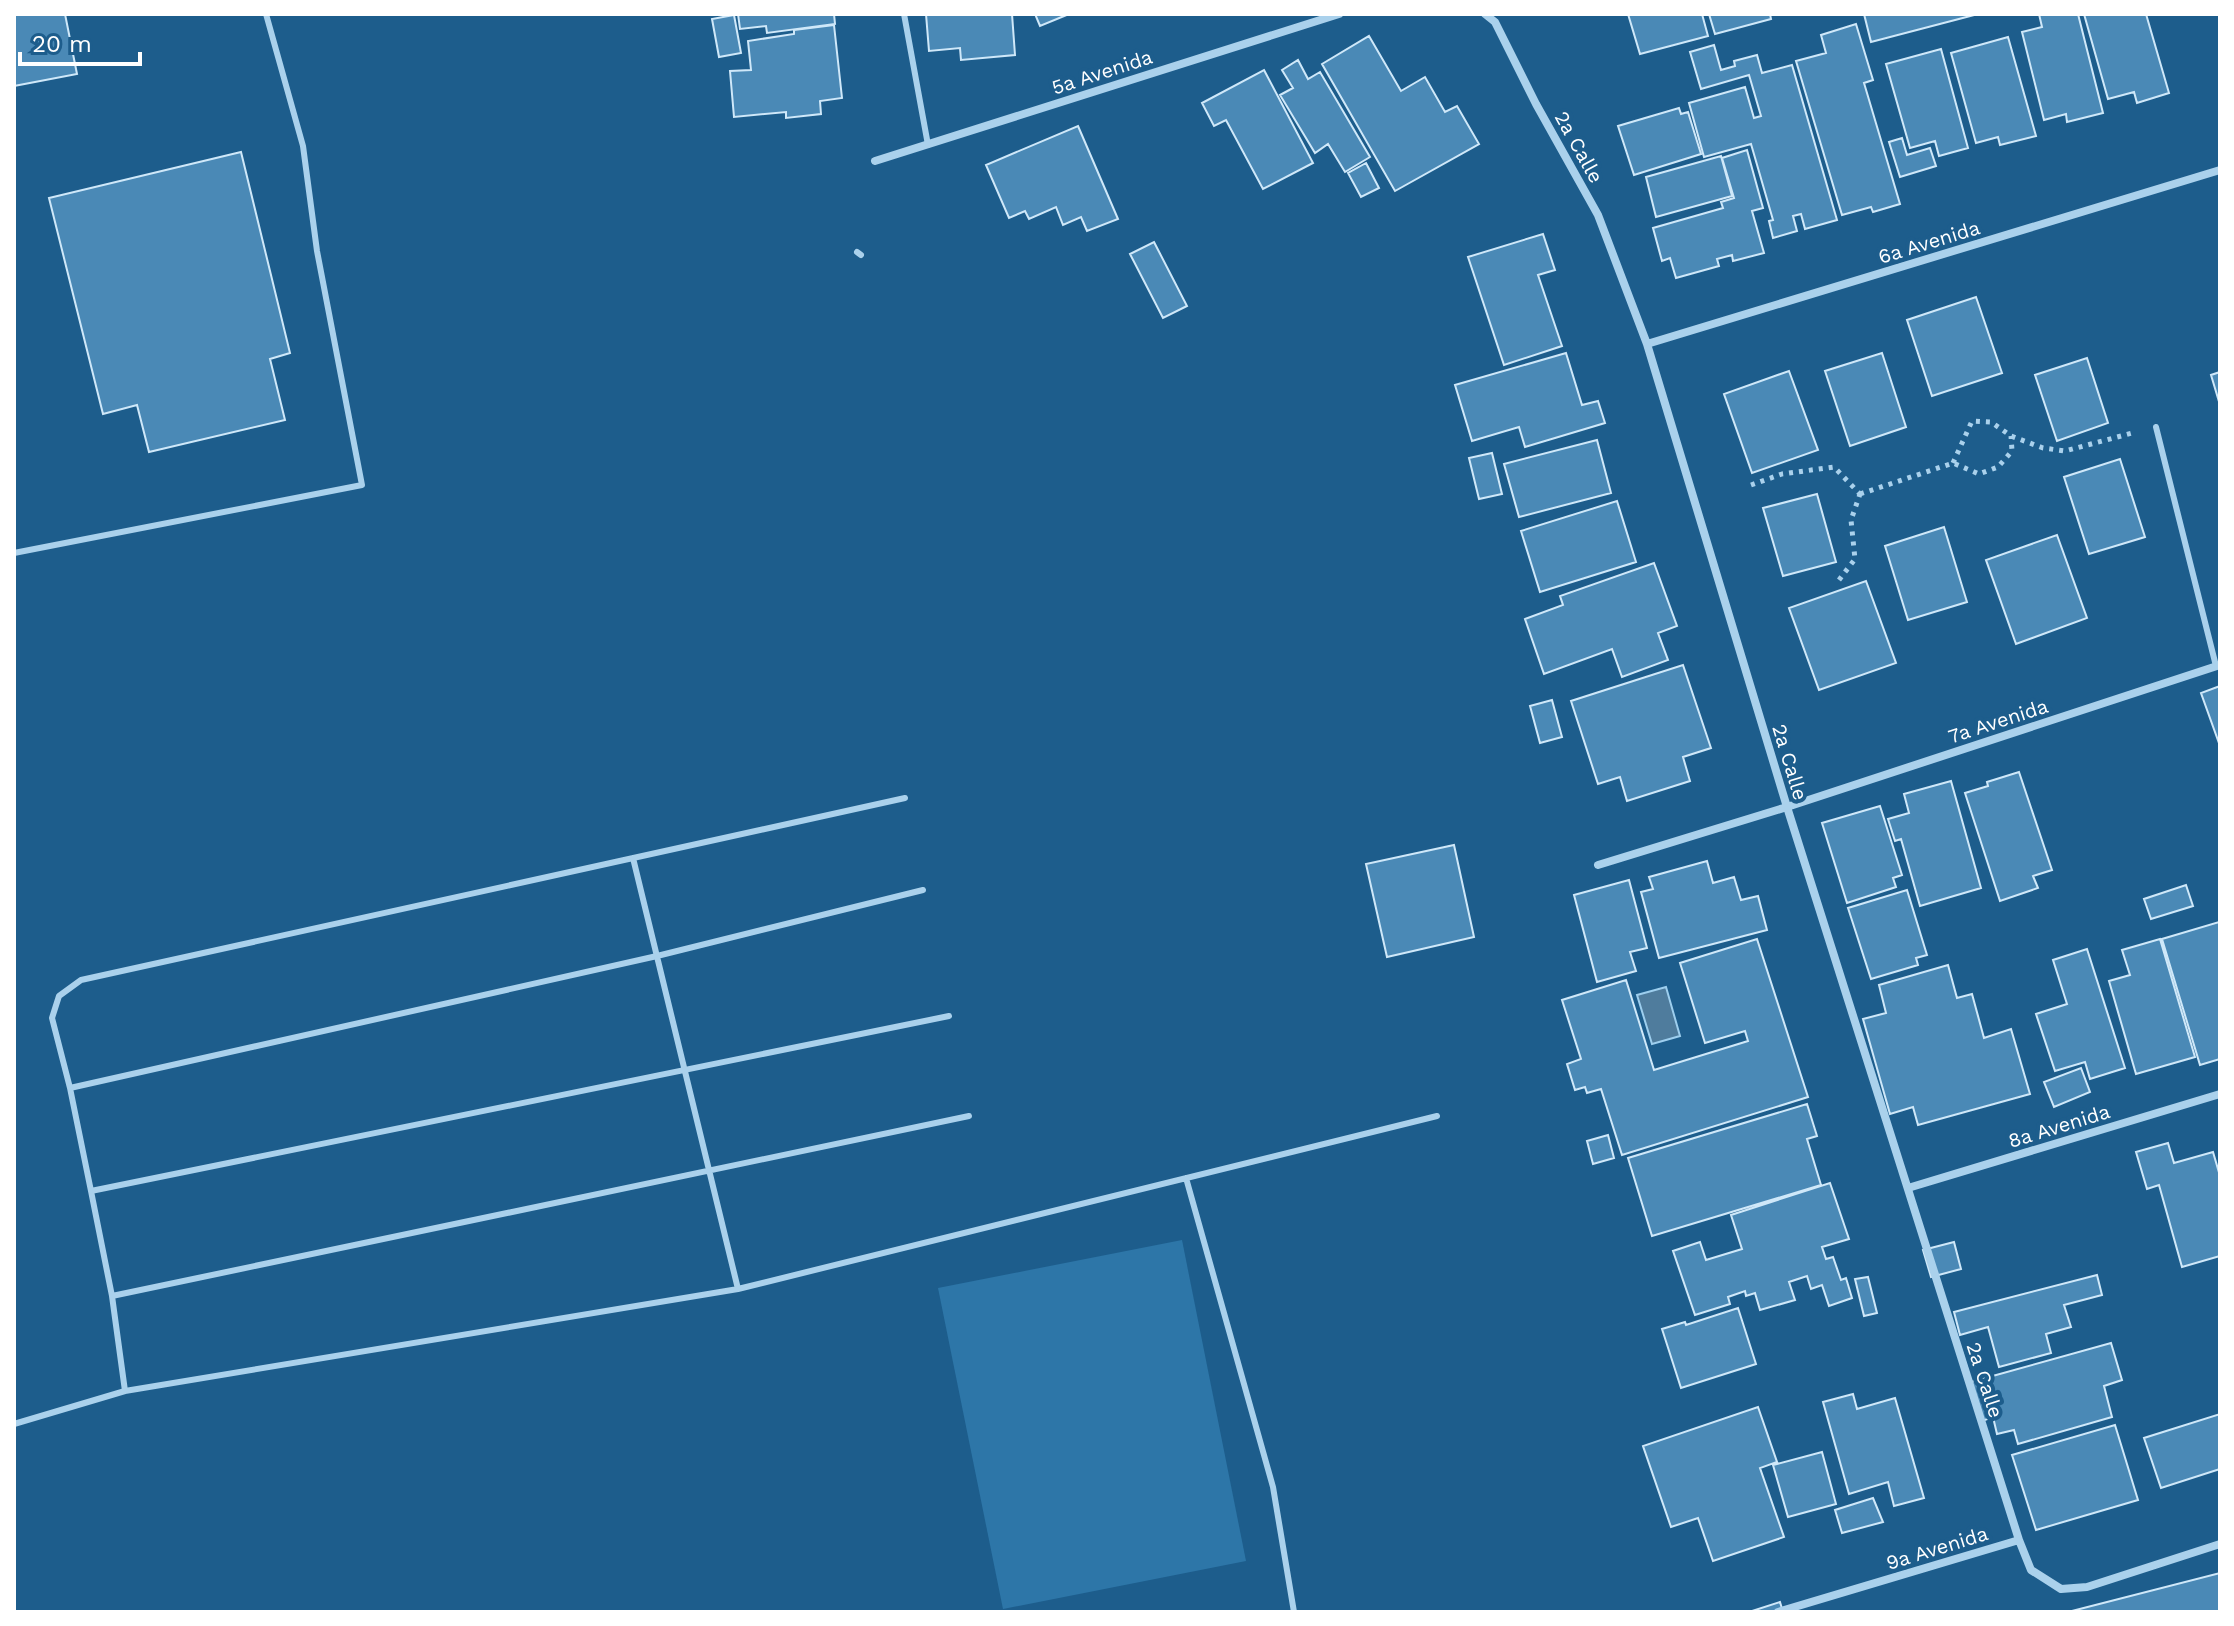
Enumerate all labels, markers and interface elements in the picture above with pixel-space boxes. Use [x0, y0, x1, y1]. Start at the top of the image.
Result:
scale bar [20, 16, 140, 66]
text: 20 m [32, 30, 92, 58]
street label: 5a Avenida [1049, 44, 1155, 100]
street label: 2a Calle [1550, 107, 1608, 187]
street label: 6a Avenida [1875, 215, 1983, 269]
street label: 7a Avenida [1945, 694, 2051, 748]
street label: 2a Calle [1767, 721, 1813, 803]
street label: 8a Avenida [2005, 1099, 2113, 1153]
street label: 2a Calle [1962, 1339, 2008, 1421]
street label: 9a Avenida [1883, 1521, 1991, 1575]

